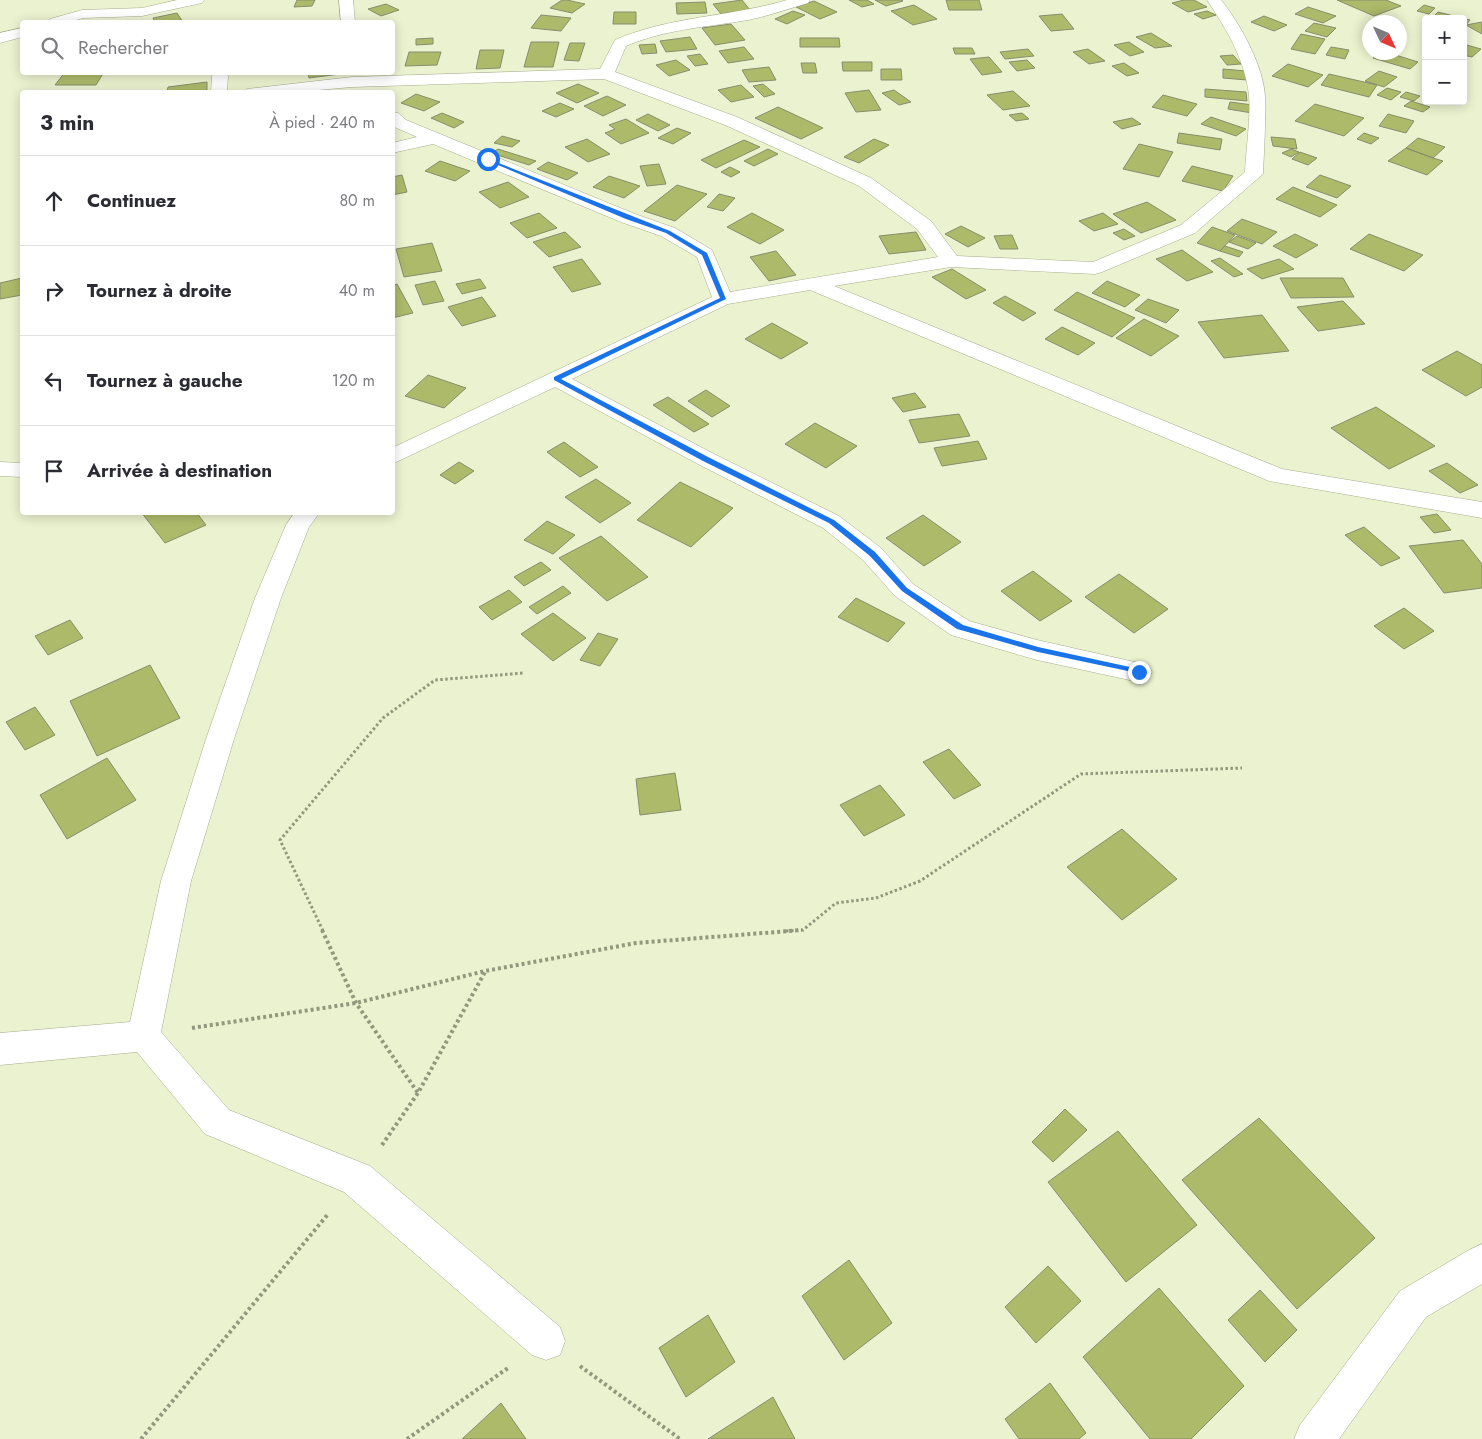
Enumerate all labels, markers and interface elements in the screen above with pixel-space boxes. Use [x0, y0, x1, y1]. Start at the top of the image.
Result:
north arrow [1362, 15, 1407, 60]
map controls [1422, 15, 1467, 105]
button: + [1422, 15, 1467, 60]
search box [20, 20, 395, 75]
icon: search [38, 34, 66, 62]
text: Rechercher [78, 34, 169, 61]
button: − [1422, 60, 1467, 105]
text: 3 min [40, 108, 94, 138]
text: À pied · 240 m [269, 111, 375, 134]
route start [477, 148, 500, 171]
icon: ahead [40, 187, 68, 215]
text: Continuez [87, 187, 176, 214]
text: 80 m [339, 189, 375, 212]
icon: right [40, 277, 68, 305]
text: Tournez à droite [87, 277, 232, 304]
text: 40 m [339, 279, 375, 302]
icon: left [40, 367, 68, 395]
text: Tournez à gauche [87, 367, 243, 394]
text: 120 m [332, 369, 375, 392]
icon: arrive [40, 457, 68, 485]
text: Arrivée à destination [87, 457, 272, 484]
route end [1128, 661, 1151, 684]

